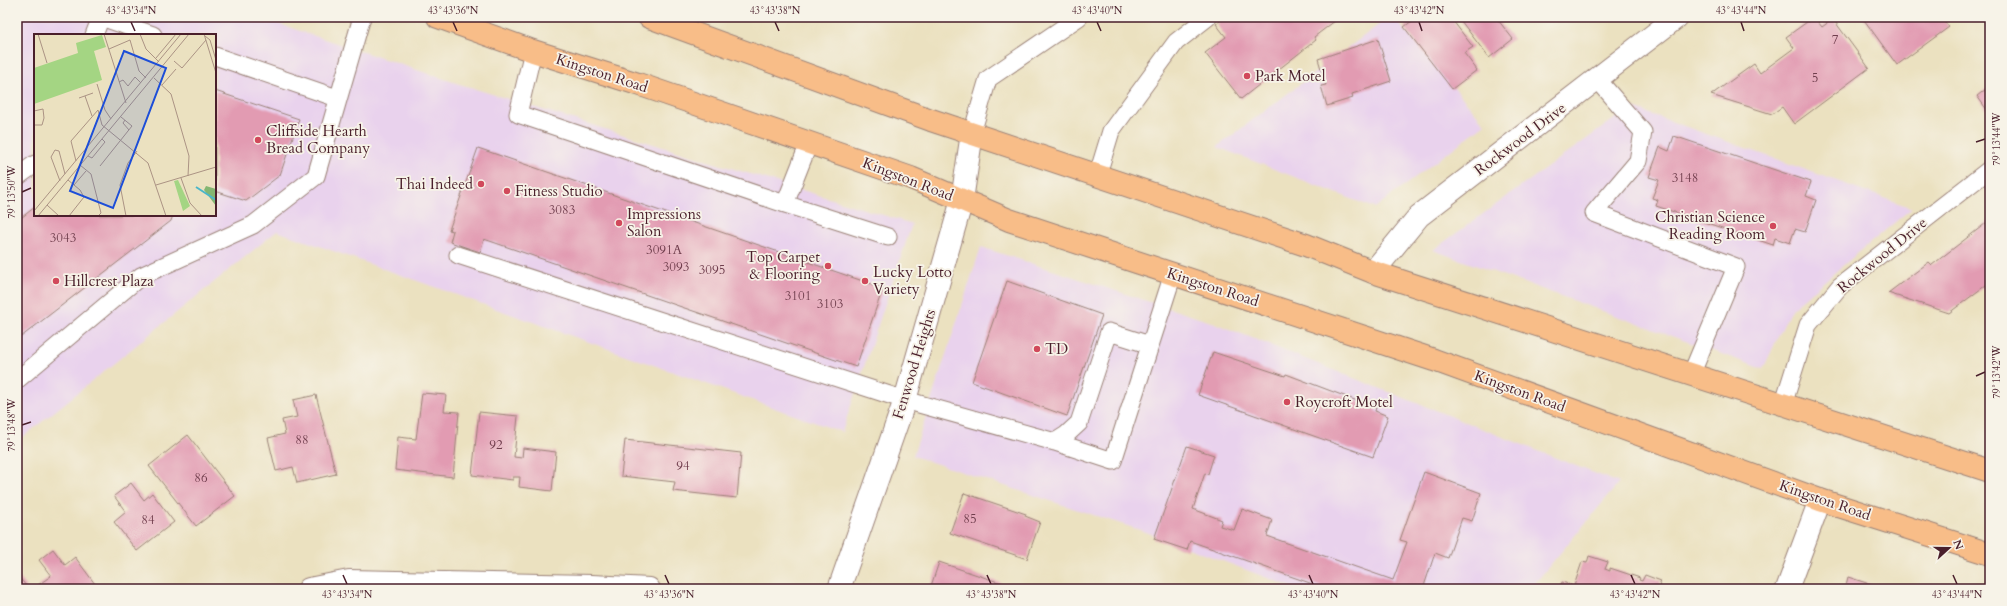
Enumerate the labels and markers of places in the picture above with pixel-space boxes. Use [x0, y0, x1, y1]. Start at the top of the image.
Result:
place label: Park Motel [1255, 66, 1326, 86]
marker: Park Motel [1242, 71, 1252, 81]
place label: Cliffside Hearth Bread Company [266, 121, 370, 158]
marker: Cliffside Hearth Bread Company [253, 135, 263, 145]
place label: Thai Indeed [396, 174, 473, 194]
marker: Thai Indeed [476, 179, 486, 189]
place label: Fitness Studio [515, 181, 603, 201]
marker: Fitness Studio [502, 186, 512, 196]
place label: Impressions Salon [627, 204, 701, 241]
place label: Christian Science Reading Room [1655, 207, 1765, 244]
marker: Impressions Salon [614, 218, 624, 228]
marker: Christian Science Reading Room [1768, 221, 1778, 231]
place label: Top Carpet & Flooring [746, 247, 821, 284]
marker: Top Carpet & Flooring [823, 261, 833, 271]
place label: Lucky Lotto Variety [873, 262, 952, 299]
place label: Hillcrest Plaza [64, 271, 154, 291]
marker: Hillcrest Plaza [51, 276, 61, 286]
marker: Lucky Lotto Variety [860, 276, 870, 286]
place label: TD [1045, 339, 1068, 359]
marker: TD [1032, 344, 1042, 354]
place label: Roycroft Motel [1295, 392, 1393, 412]
marker: Roycroft Motel [1282, 397, 1292, 407]

